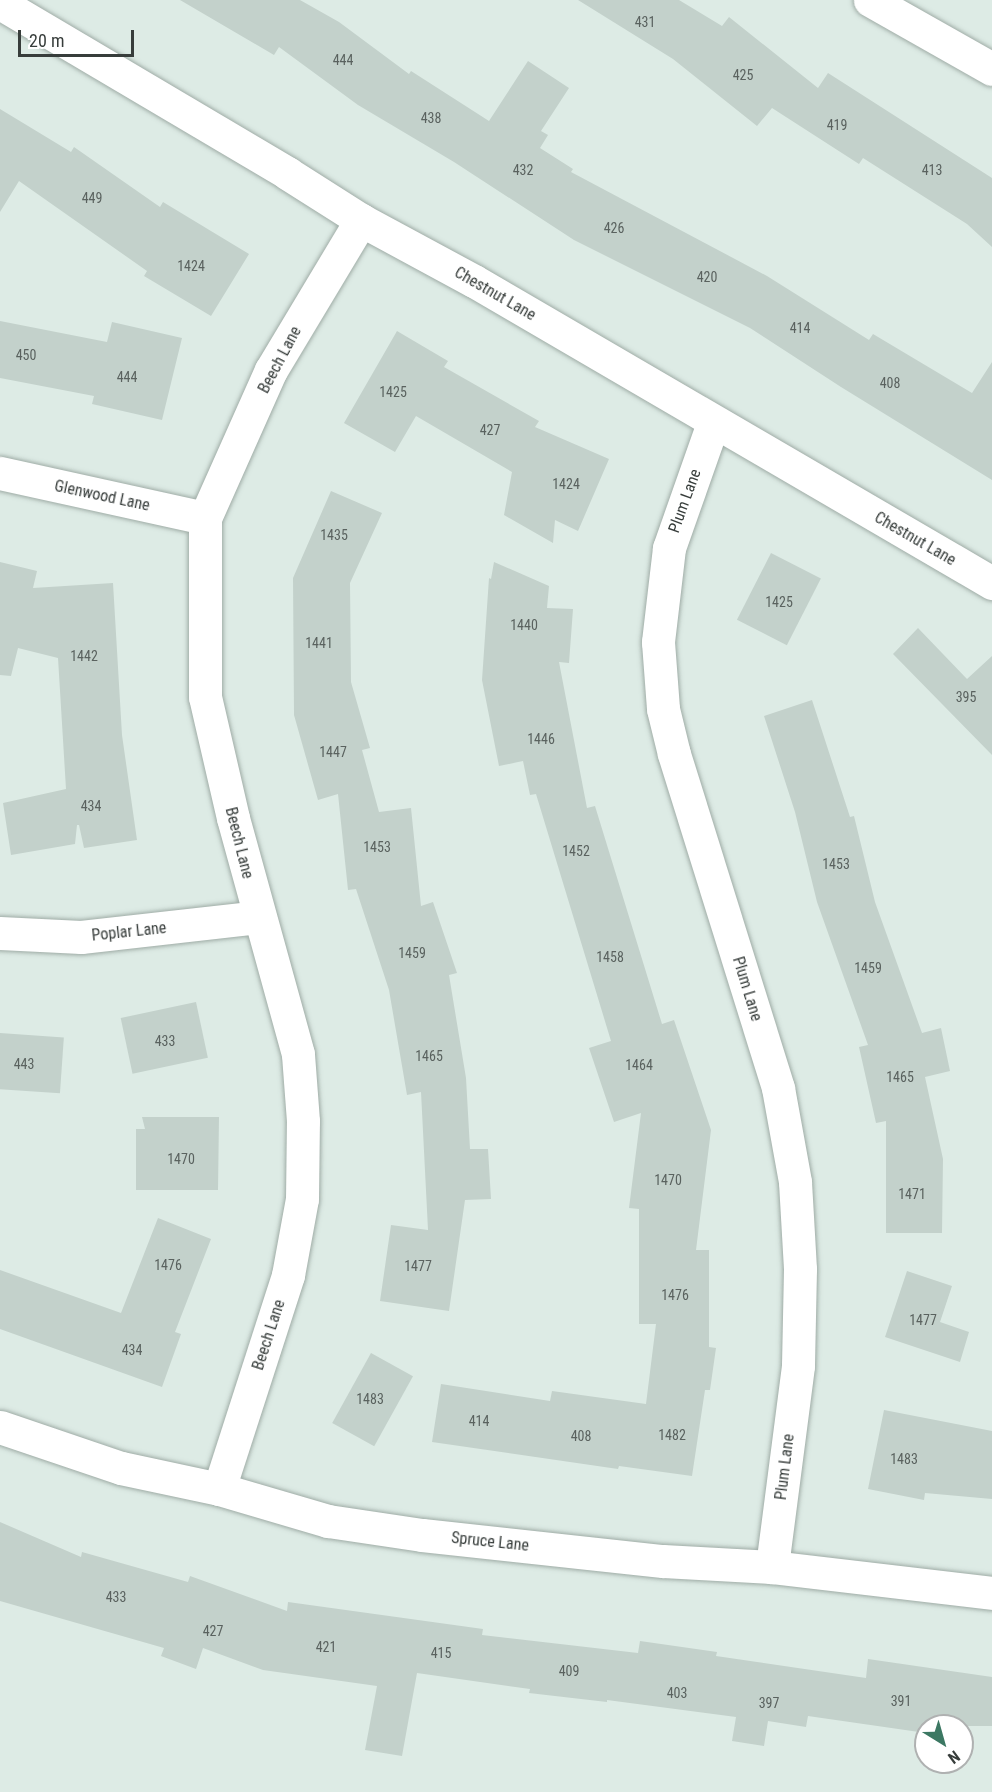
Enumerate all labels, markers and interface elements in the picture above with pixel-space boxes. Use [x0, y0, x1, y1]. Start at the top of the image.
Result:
house number: 431 [635, 14, 655, 30]
scale bar [21, 18, 136, 56]
text: 20 m [29, 30, 64, 51]
house number: 444 [333, 52, 353, 68]
house number: 425 [733, 67, 753, 83]
house number: 438 [421, 110, 441, 126]
house number: 419 [827, 117, 847, 133]
house number: 432 [513, 162, 533, 178]
house number: 413 [922, 162, 942, 178]
house number: 449 [82, 190, 102, 206]
house number: 426 [604, 220, 624, 236]
house number: 1424 [177, 258, 205, 274]
street label: Chestnut Lane [451, 263, 539, 325]
house number: 420 [697, 269, 717, 285]
house number: 414 [790, 320, 810, 336]
street label: Beech Lane [254, 323, 306, 397]
house number: 450 [16, 347, 36, 363]
house number: 444 [117, 369, 137, 385]
house number: 408 [880, 375, 900, 391]
house number: 1425 [379, 384, 407, 400]
house number: 427 [480, 422, 500, 438]
street label: Plum Lane [665, 466, 705, 536]
house number: 1424 [552, 476, 580, 492]
street label: Glenwood Lane [53, 477, 151, 515]
street label: Chestnut Lane [871, 508, 959, 570]
house number: 1435 [320, 527, 348, 543]
house number: 1425 [765, 594, 793, 610]
house number: 1440 [510, 617, 538, 633]
house number: 1441 [305, 635, 333, 651]
house number: 1442 [70, 648, 98, 664]
house number: 395 [956, 689, 976, 705]
house number: 1446 [527, 731, 555, 747]
house number: 1447 [319, 744, 347, 760]
house number: 434 [81, 798, 101, 814]
street label: Beech Lane [221, 805, 257, 881]
house number: 1453 [363, 839, 391, 855]
house number: 1452 [562, 843, 590, 859]
house number: 1453 [822, 856, 850, 872]
street label: Poplar Lane [91, 919, 167, 945]
house number: 1459 [398, 945, 426, 961]
house number: 1458 [596, 949, 624, 965]
street label: Plum Lane [728, 954, 766, 1024]
house number: 1459 [854, 960, 882, 976]
house number: 433 [155, 1033, 175, 1049]
house number: 1465 [415, 1048, 443, 1064]
house number: 443 [14, 1056, 34, 1072]
house number: 1464 [625, 1057, 653, 1073]
house number: 1465 [886, 1069, 914, 1085]
house number: 1470 [167, 1151, 195, 1167]
house number: 1470 [654, 1172, 682, 1188]
house number: 1471 [898, 1186, 926, 1202]
house number: 1476 [154, 1257, 182, 1273]
house number: 1477 [404, 1258, 432, 1274]
house number: 1476 [661, 1287, 689, 1303]
street label: Beech Lane [249, 1297, 289, 1373]
house number: 1477 [909, 1312, 937, 1328]
house number: 434 [122, 1342, 142, 1358]
house number: 1483 [356, 1391, 384, 1407]
house number: 414 [469, 1413, 489, 1429]
house number: 1482 [658, 1427, 686, 1443]
house number: 408 [571, 1428, 591, 1444]
street label: Plum Lane [771, 1433, 799, 1501]
house number: 1483 [890, 1451, 918, 1467]
street label: Spruce Lane [450, 1528, 530, 1556]
house number: 433 [106, 1589, 126, 1605]
house number: 427 [203, 1623, 223, 1639]
house number: 421 [316, 1639, 336, 1655]
house number: 415 [431, 1645, 451, 1661]
house number: 409 [559, 1663, 579, 1679]
house number: 403 [667, 1685, 687, 1701]
house number: 391 [891, 1693, 911, 1709]
house number: 397 [759, 1695, 779, 1711]
north arrow [914, 1714, 974, 1774]
text: N [944, 1747, 964, 1768]

